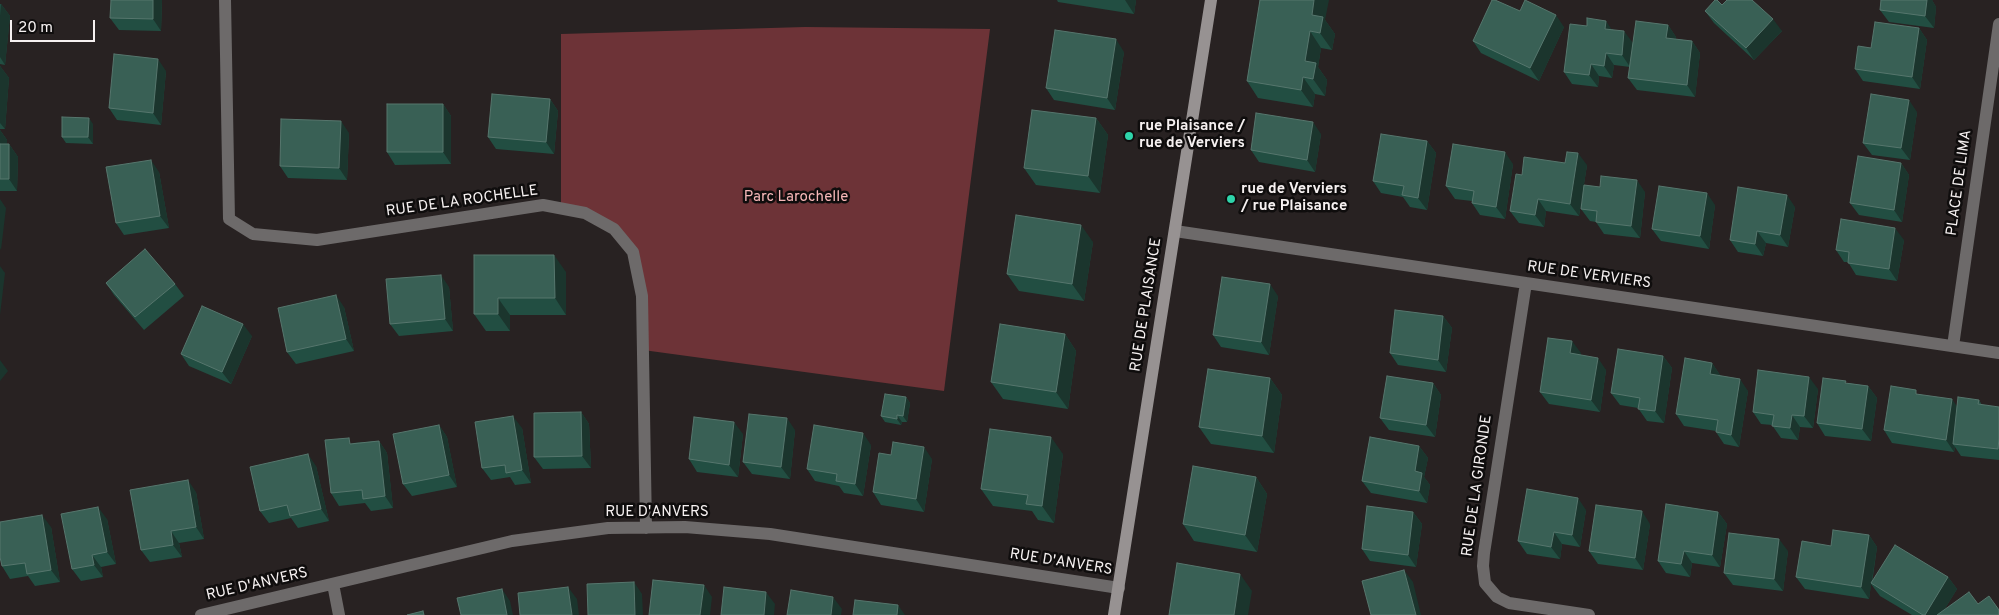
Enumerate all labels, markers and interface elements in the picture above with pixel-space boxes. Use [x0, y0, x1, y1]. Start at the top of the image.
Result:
scale bar [12, 10, 98, 42]
text: 20 m [18, 19, 53, 38]
place label: rue Plaisance / rue de Verviers [1139, 118, 1245, 153]
street label: PLACE DE LIMA [1944, 129, 1976, 237]
marker: rue Plaisance / rue de Verviers [1123, 130, 1135, 142]
place label: rue de Verviers / rue Plaisance [1241, 181, 1347, 216]
street label: RUE DE LA ROCHELLE [385, 182, 539, 222]
park label: Parc Larochelle [744, 189, 848, 207]
marker: rue de Verviers / rue Plaisance [1225, 193, 1237, 205]
street label: RUE DE PLAISANCE [1128, 237, 1166, 373]
street label: RUE DE VERVIERS [1526, 258, 1652, 294]
street label: RUE DE LA GIRONDE [1459, 414, 1497, 558]
street label: RUE D'ANVERS [605, 504, 709, 522]
street label: RUE D'ANVERS [1008, 546, 1114, 580]
street label: RUE D'ANVERS [204, 565, 310, 605]

